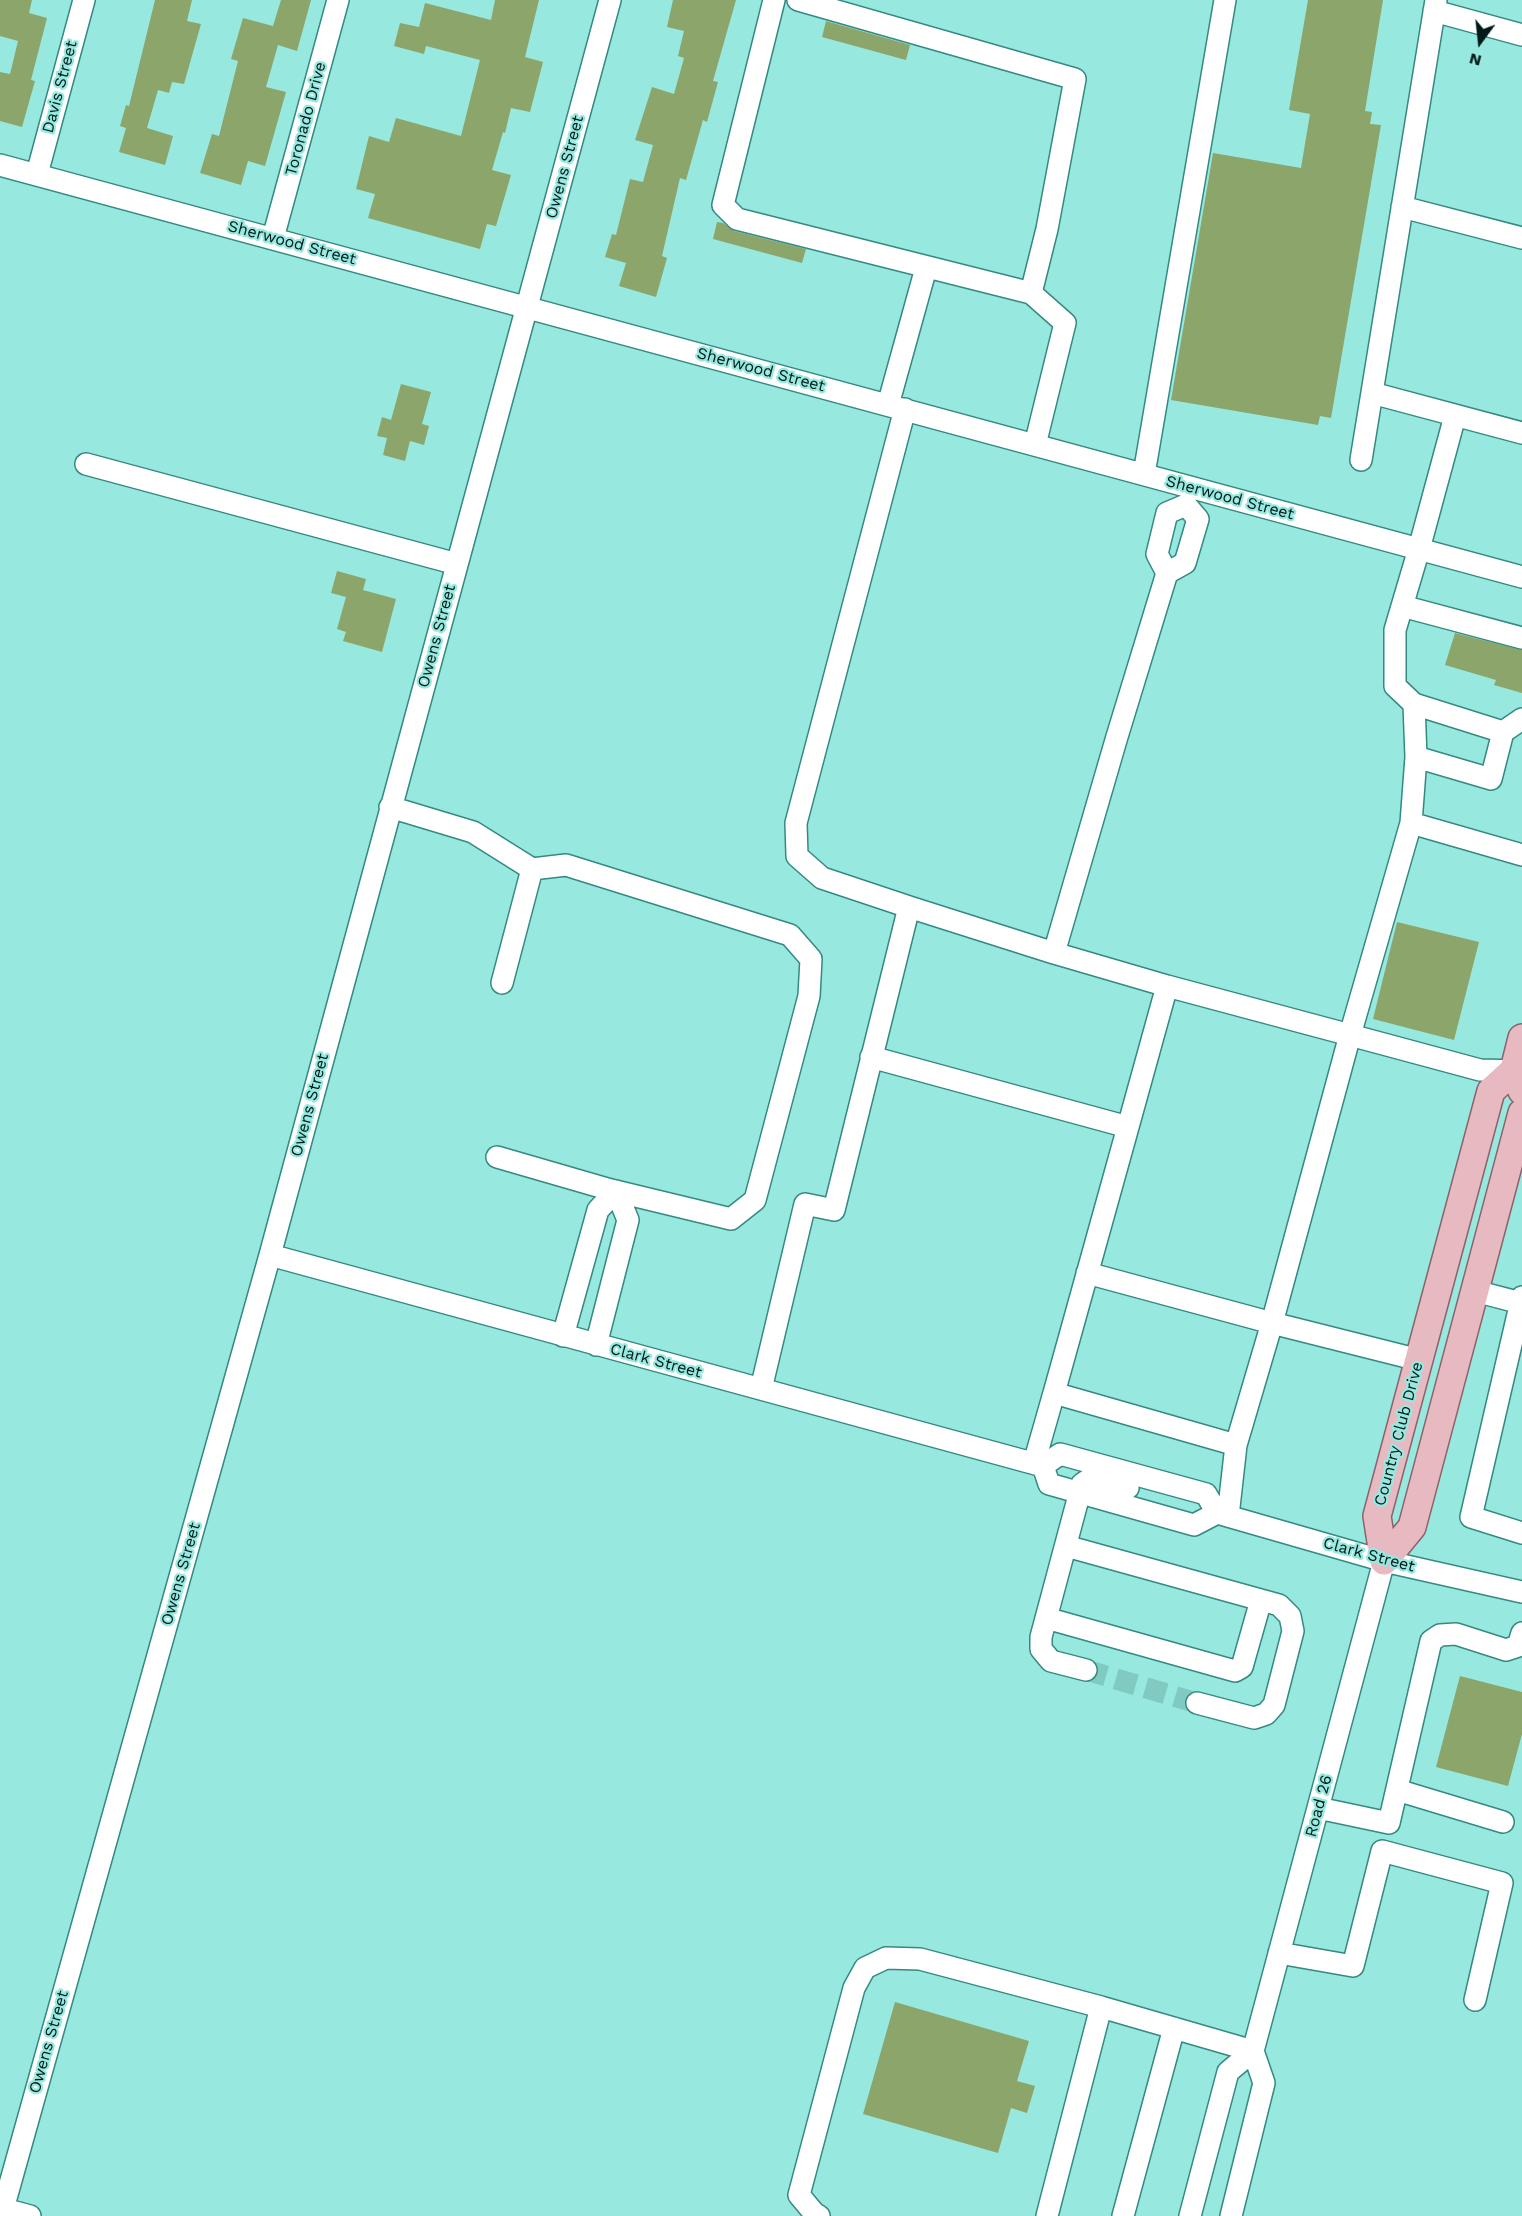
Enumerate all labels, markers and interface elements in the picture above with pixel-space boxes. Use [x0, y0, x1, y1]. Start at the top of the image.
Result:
north arrow [1450, 12, 1510, 72]
street label: Davis Street [38, 39, 82, 135]
text: N [1467, 49, 1483, 71]
street label: Toronado Drive [282, 60, 330, 178]
street label: Owens Street [542, 113, 588, 221]
street label: Sherwood Street [226, 217, 358, 269]
street label: Sherwood Street [695, 344, 827, 396]
street label: Sherwood Street [1164, 472, 1296, 524]
street label: Owens Street [414, 582, 460, 690]
street label: Owens Street [287, 1051, 333, 1159]
street label: Clark Street [608, 1340, 704, 1382]
street label: Country Club Drive [1371, 1360, 1427, 1508]
street label: Owens Street [157, 1520, 205, 1628]
street label: Clark Street [1321, 1534, 1417, 1576]
street label: Road 26 [1302, 1773, 1336, 1839]
street label: Owens Street [25, 1988, 73, 2096]

